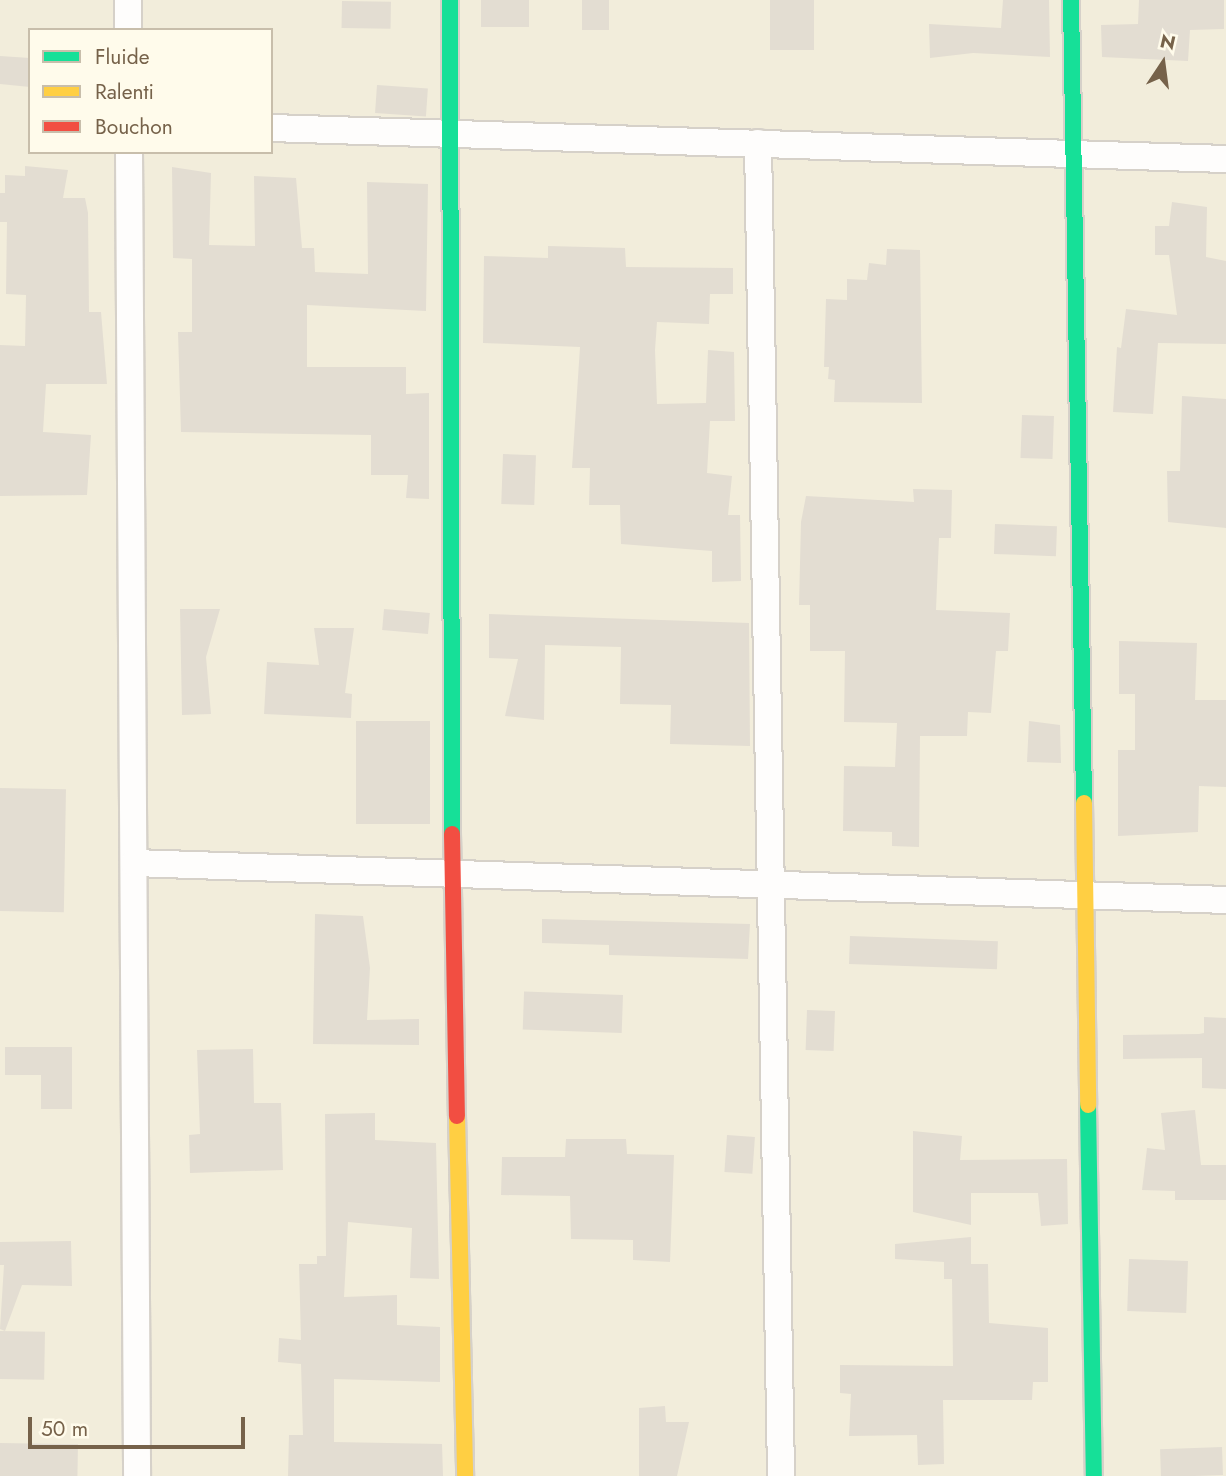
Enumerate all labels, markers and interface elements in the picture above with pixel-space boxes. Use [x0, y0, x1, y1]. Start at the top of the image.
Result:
text: N [1157, 27, 1178, 57]
legend [28, 28, 273, 154]
north arrow [1128, 28, 1198, 98]
text: Fluide [95, 42, 150, 72]
text: Ralenti [95, 77, 154, 107]
text: Bouchon [95, 112, 173, 142]
scale bar [32, 1402, 248, 1446]
text: 50 m [41, 1414, 88, 1444]

